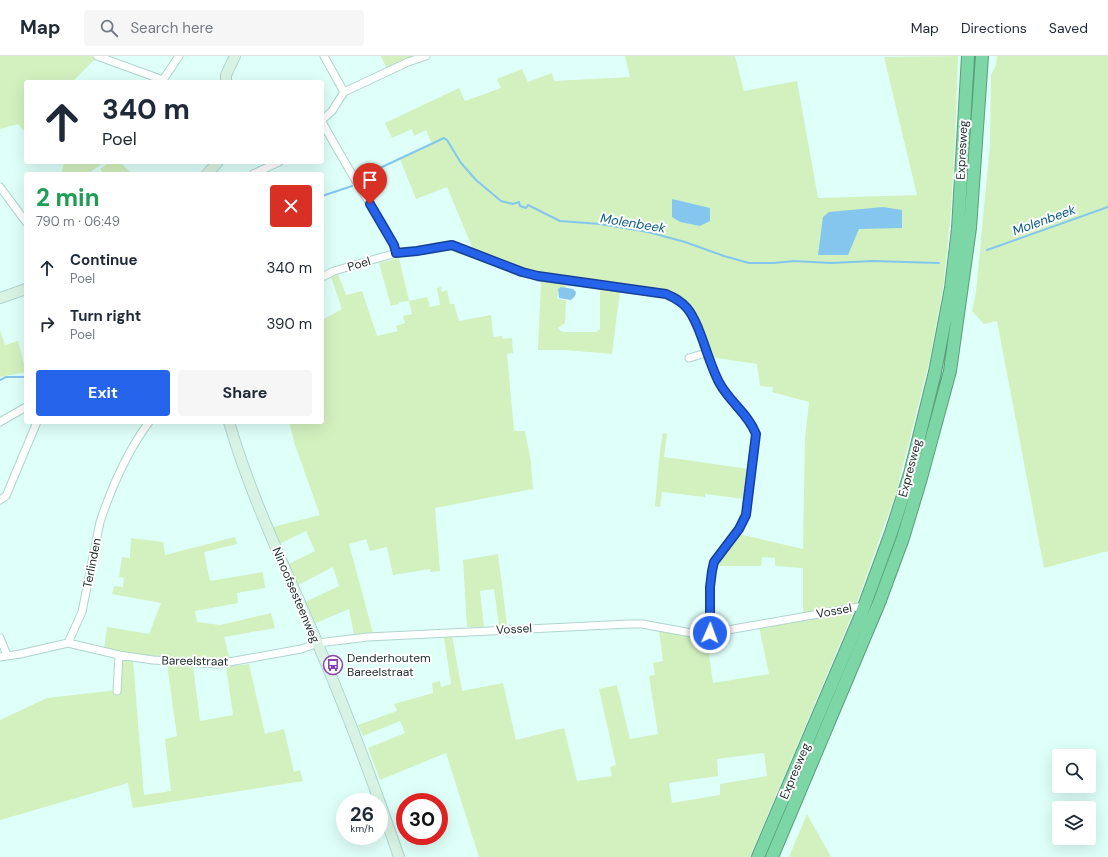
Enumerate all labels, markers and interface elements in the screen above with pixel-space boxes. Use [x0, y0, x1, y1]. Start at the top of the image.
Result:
search box [84, 10, 364, 46]
text: Map [20, 15, 60, 40]
icon: search [98, 17, 120, 39]
text: Search here [130, 18, 213, 38]
text: Map [911, 19, 939, 37]
text: Directions [961, 19, 1027, 37]
text: Saved [1049, 19, 1088, 37]
text: 340 m [102, 91, 190, 128]
icon: ahead [36, 96, 88, 148]
street label: Expresweg [952, 120, 972, 180]
text: Poel [102, 127, 137, 151]
pin [353, 163, 387, 204]
icon: arrive [359, 169, 381, 191]
text: 2 min [36, 182, 99, 213]
button: close [270, 185, 312, 227]
water label: Molenbeek [1010, 201, 1078, 239]
water label: Molenbeek [599, 209, 667, 237]
text: 790 m · 06:49 [36, 213, 120, 230]
text: Continue [70, 250, 138, 270]
street label: Poel [346, 253, 372, 275]
icon: ahead [36, 257, 58, 279]
text: 340 m [266, 258, 312, 278]
text: Poel [70, 270, 95, 287]
text: Turn right [70, 306, 141, 326]
icon: right [36, 313, 58, 335]
text: 390 m [267, 314, 312, 334]
text: Poel [70, 326, 95, 343]
button: Exit [36, 370, 170, 416]
button: Share [178, 370, 312, 416]
street label: Expresweg [895, 437, 926, 499]
street label: Terlinden [79, 537, 105, 589]
street label: Ninoofsesteenweg [269, 545, 323, 645]
street label: Vossel [815, 600, 853, 622]
position arrow [689, 612, 731, 654]
street label: Vossel [496, 620, 532, 638]
place label: Denderhoutem Bareelstraat [347, 650, 431, 680]
street label: Bareelstraat [161, 652, 229, 670]
bus stop icon: Denderhoutem Bareelstraat [322, 654, 344, 676]
street label: Expresweg [776, 740, 814, 802]
map controls [1052, 749, 1096, 845]
button: search [1052, 749, 1096, 793]
speed limit sign: 30 [396, 793, 448, 845]
text: 26 [350, 801, 374, 827]
button: layers [1052, 801, 1096, 845]
text: km/h [350, 822, 374, 835]

